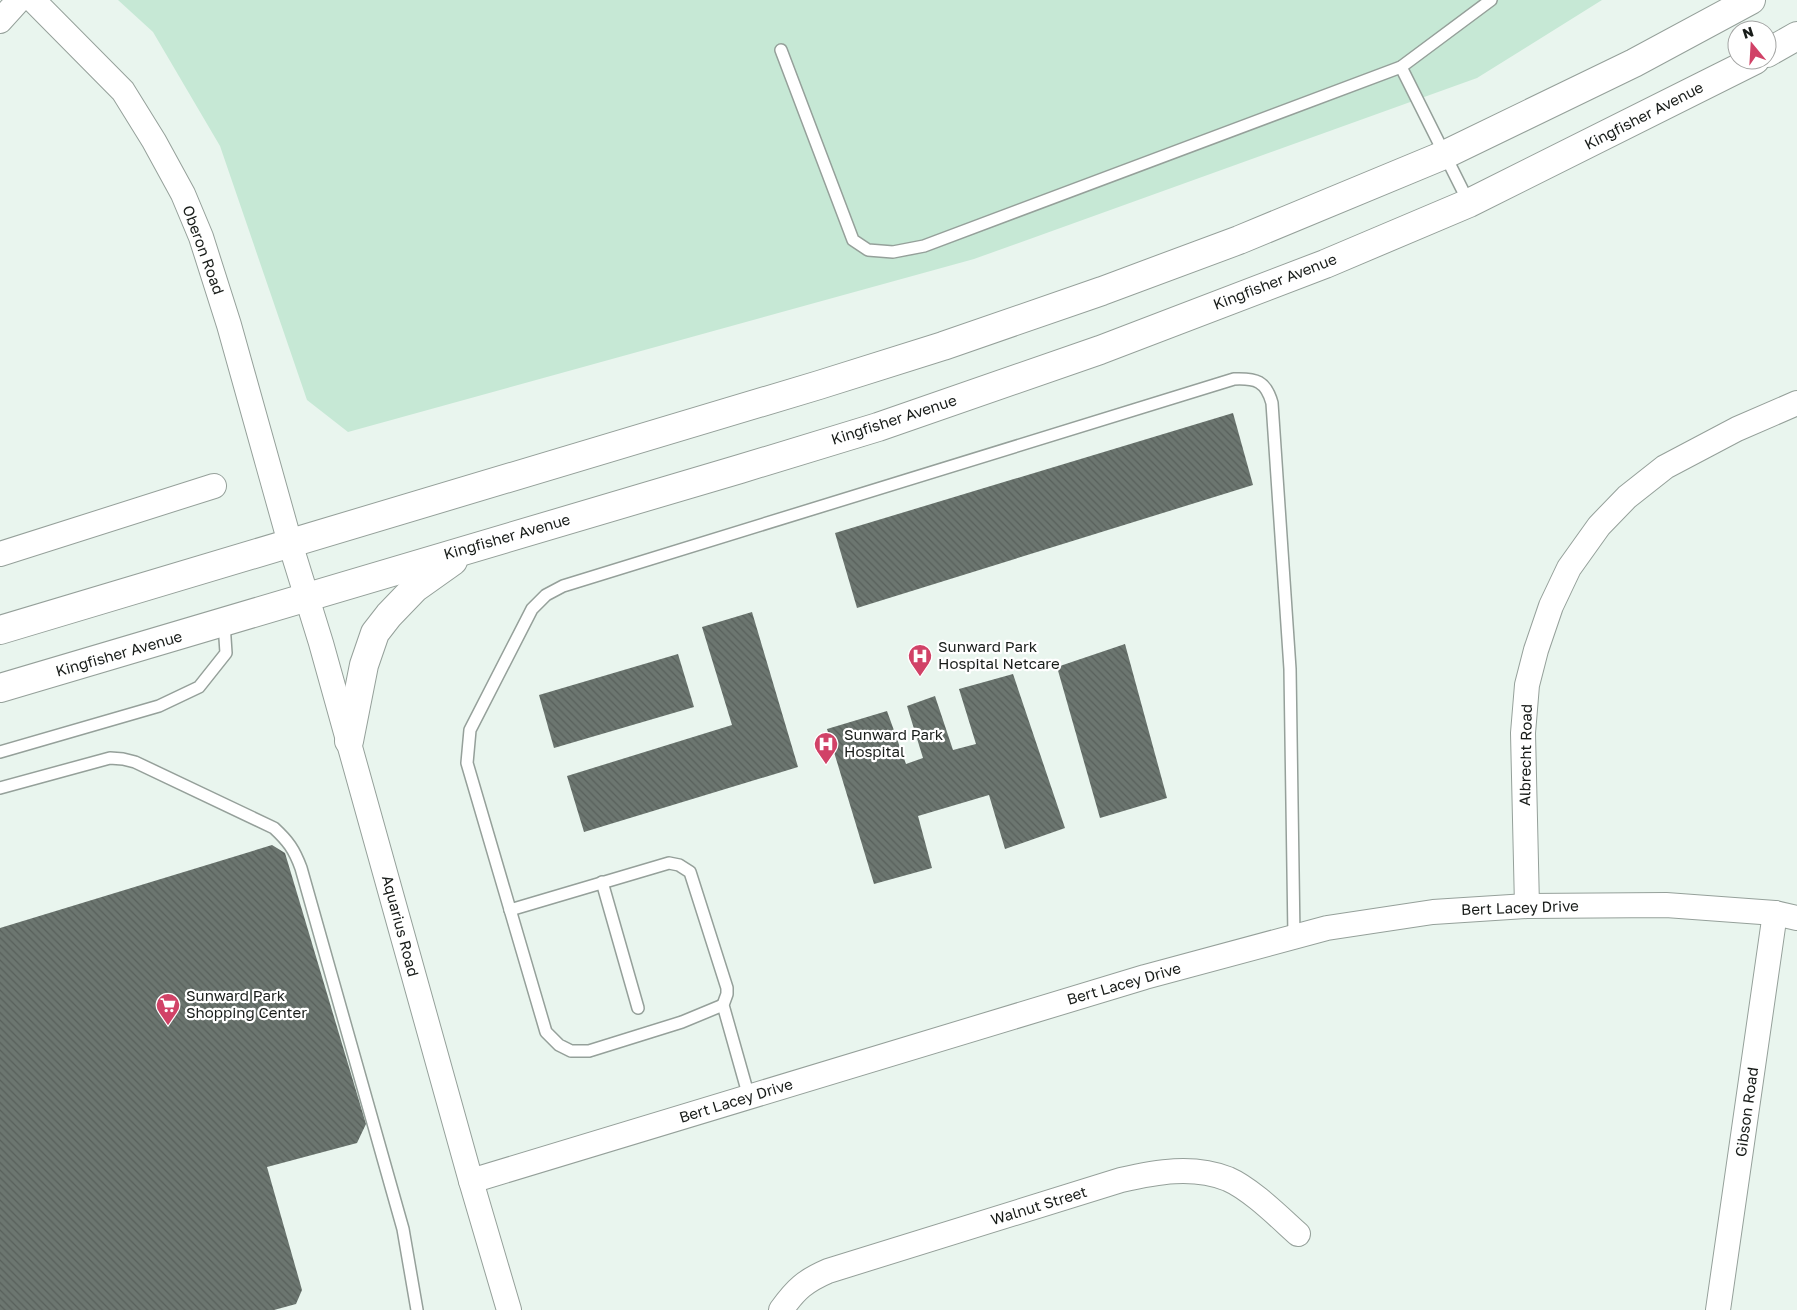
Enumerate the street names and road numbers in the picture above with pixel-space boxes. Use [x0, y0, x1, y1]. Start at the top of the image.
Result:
street label: Kingfisher Avenue [1581, 77, 1706, 153]
street label: Oberon Road [180, 203, 228, 297]
street label: Kingfisher Avenue [1210, 249, 1339, 313]
street label: Kingfisher Avenue [829, 390, 959, 448]
street label: Kingfisher Avenue [441, 509, 572, 563]
street label: Kingfisher Avenue [53, 626, 184, 680]
street label: Albrecht Road [1515, 704, 1535, 806]
street label: Aquarius Road [379, 873, 423, 978]
street label: Bert Lacey Drive [1461, 896, 1579, 918]
street label: Bert Lacey Drive [1065, 958, 1183, 1008]
street label: Gibson Road [1731, 1066, 1761, 1158]
street label: Bert Lacey Drive [677, 1074, 795, 1126]
street label: Walnut Street [988, 1182, 1089, 1228]

